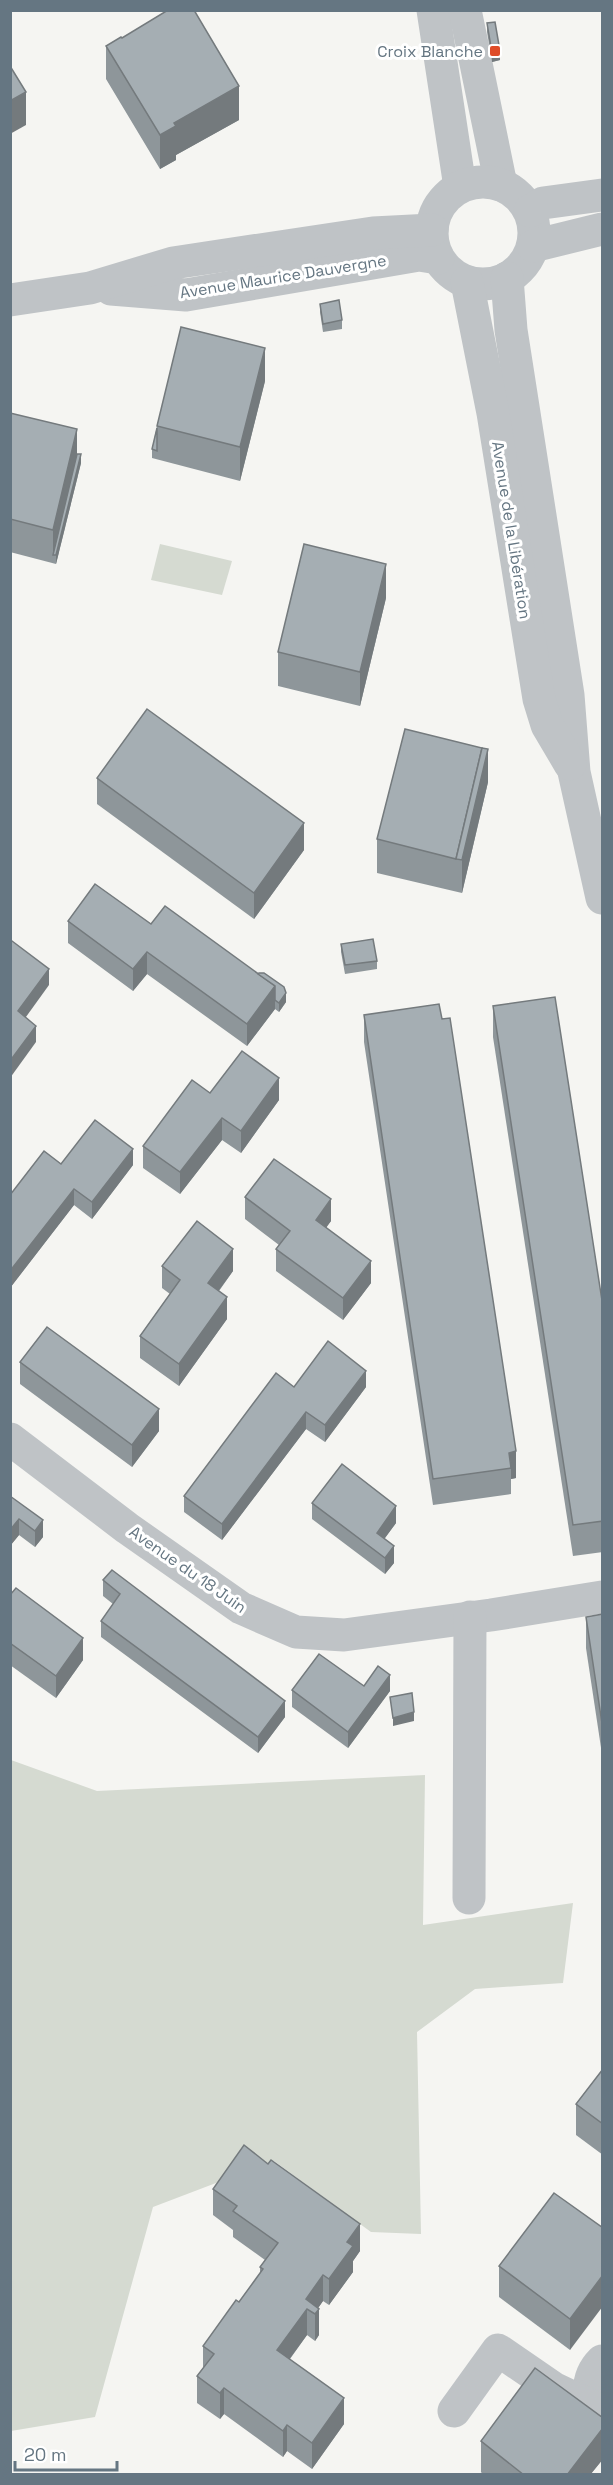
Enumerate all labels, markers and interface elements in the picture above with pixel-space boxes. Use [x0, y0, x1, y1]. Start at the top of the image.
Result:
place label: Croix Blanche [377, 41, 483, 62]
marker: Croix Blanche [488, 44, 502, 58]
street label: Avenue Maurice Dauvergne [178, 250, 388, 303]
street label: Avenue de la Libération [487, 440, 536, 620]
street label: Avenue du 18 Juin [125, 1521, 250, 1618]
scale bar [15, 2434, 117, 2472]
text: 20 m [24, 2443, 67, 2466]

